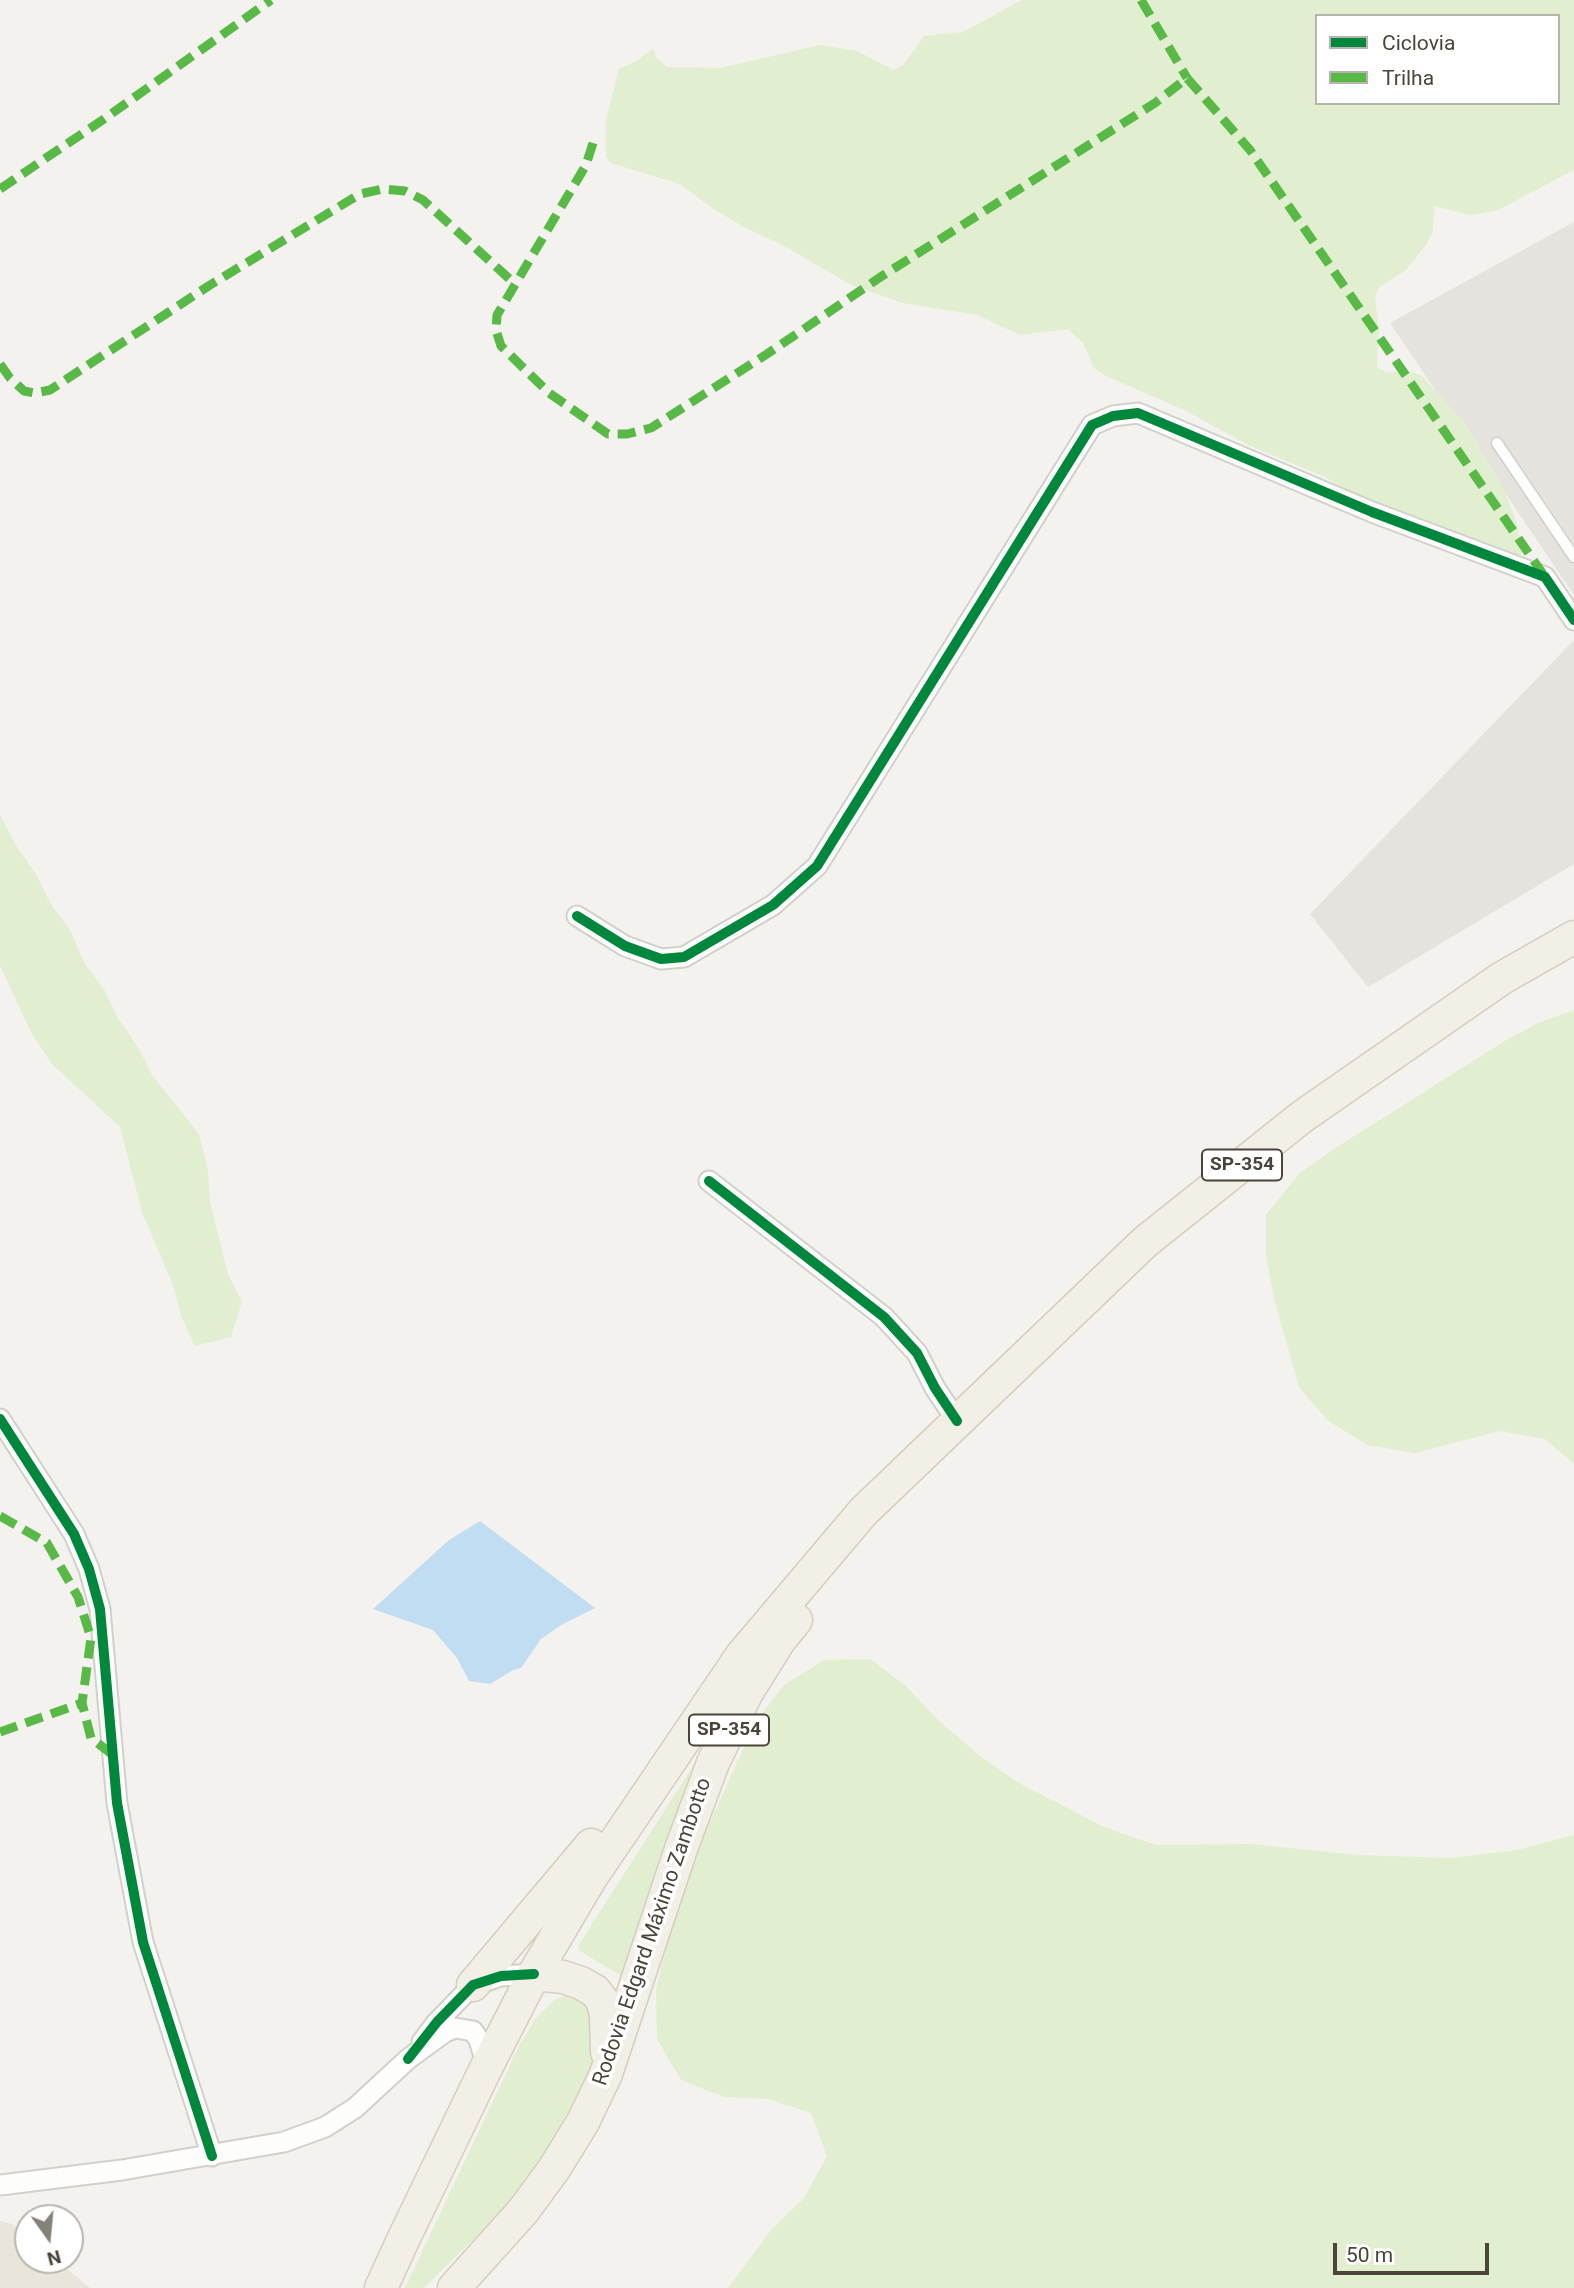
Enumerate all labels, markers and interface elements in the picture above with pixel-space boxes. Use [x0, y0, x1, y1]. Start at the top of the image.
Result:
legend [1315, 14, 1560, 105]
text: Ciclovia [1382, 31, 1455, 55]
text: Trilha [1382, 66, 1434, 90]
road number: SP-354 [1202, 1149, 1282, 1180]
road number: SP-354 [689, 1714, 769, 1746]
street label: Rodovia Edgard Máximo Zambotto [588, 1775, 718, 2089]
north arrow [14, 2204, 84, 2274]
scale bar [1336, 2228, 1492, 2272]
text: 50 m [1346, 2243, 1393, 2267]
text: N [45, 2245, 63, 2271]

